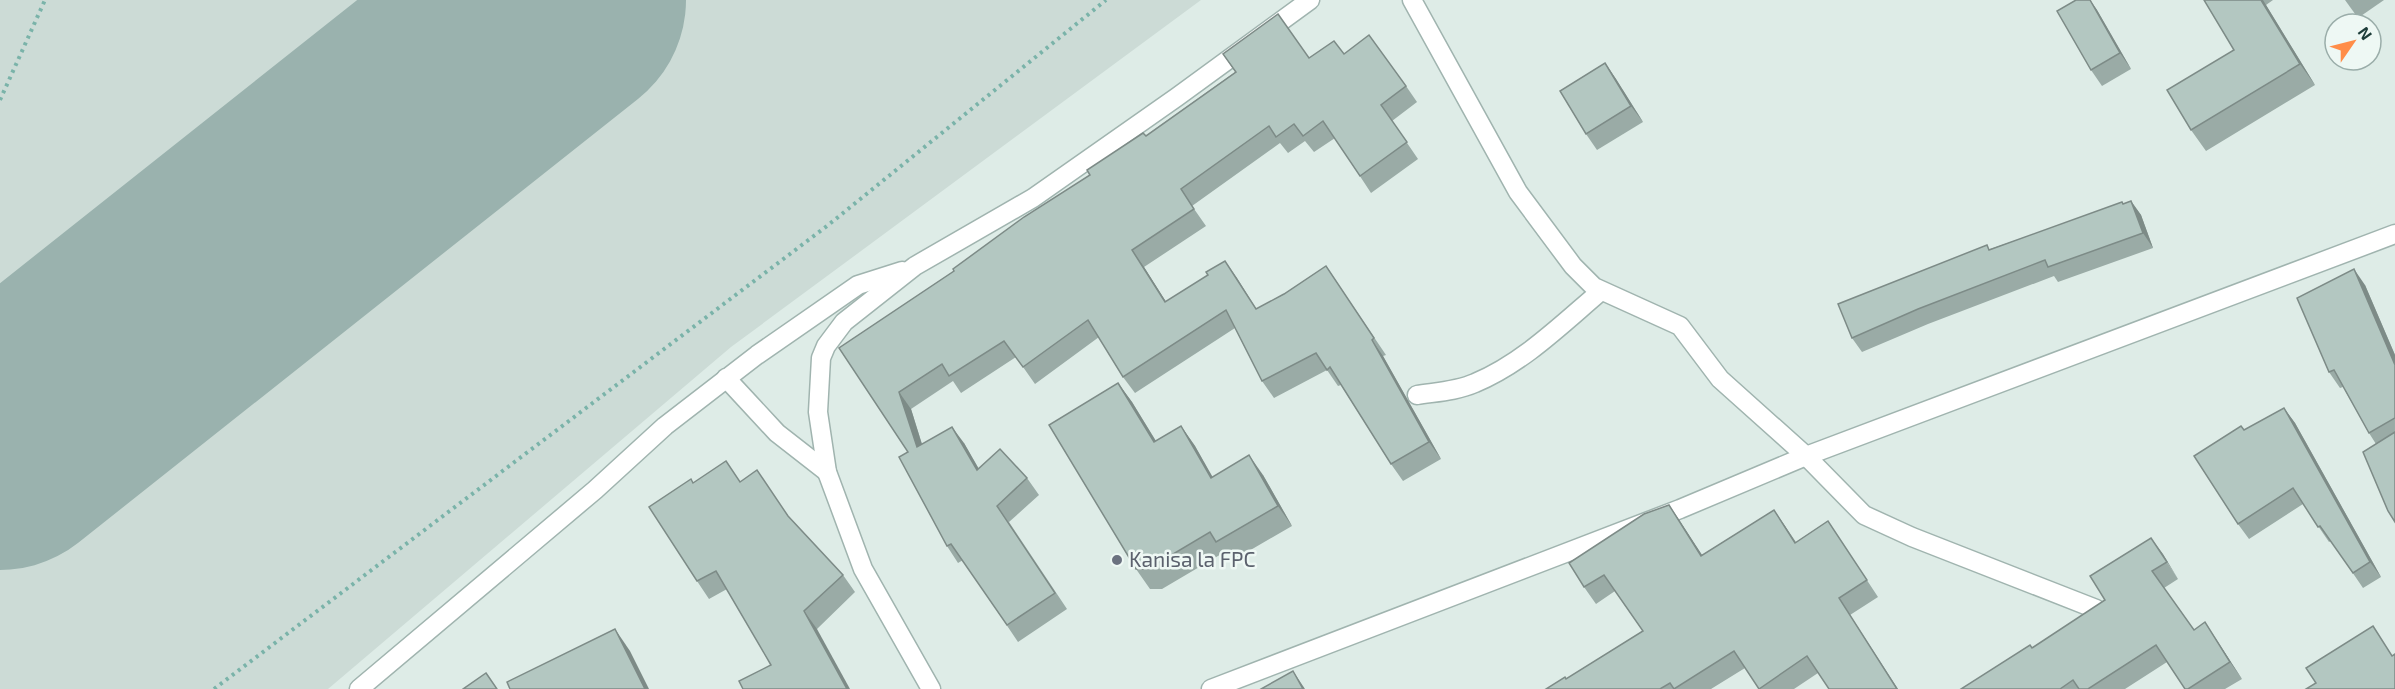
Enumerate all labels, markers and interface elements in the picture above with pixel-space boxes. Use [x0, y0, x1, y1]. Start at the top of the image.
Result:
north arrow [2323, 12, 2383, 72]
text: N [2355, 23, 2377, 43]
place label: Kanisa la FPC [1129, 546, 1255, 571]
marker: Kanisa la FPC [1110, 553, 1124, 567]

